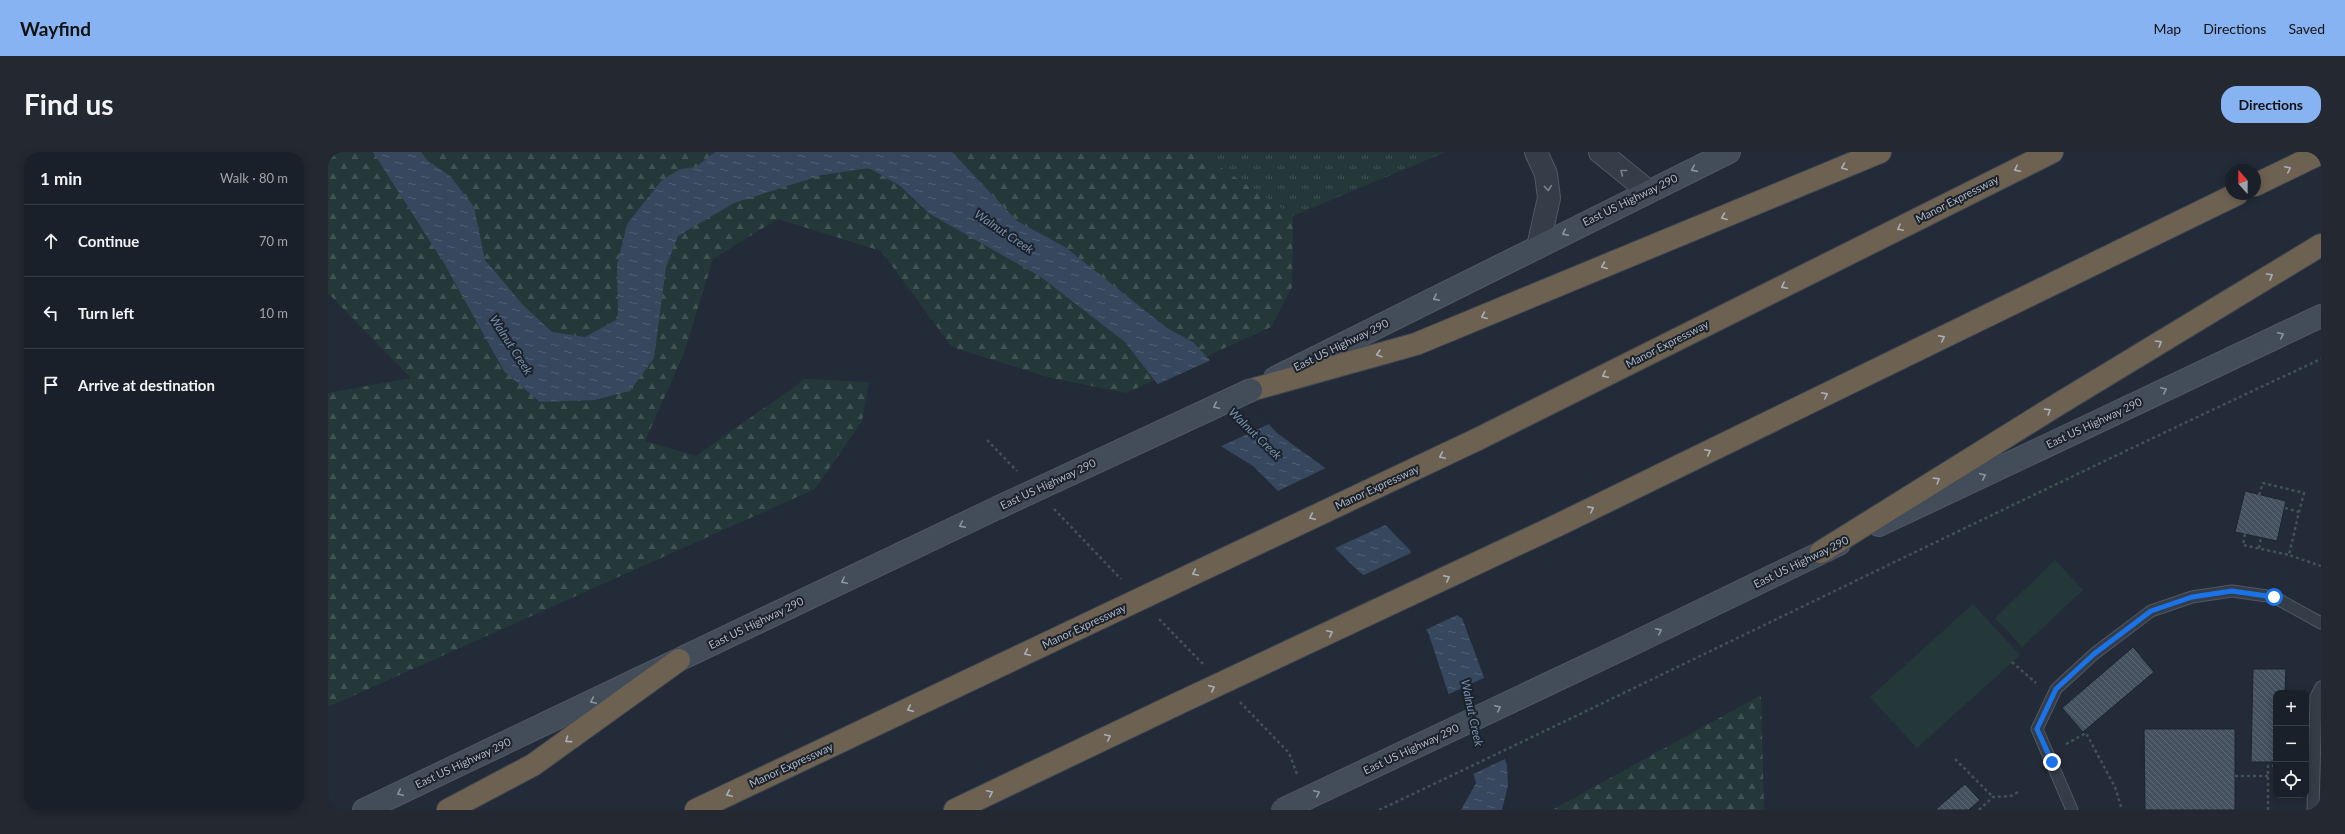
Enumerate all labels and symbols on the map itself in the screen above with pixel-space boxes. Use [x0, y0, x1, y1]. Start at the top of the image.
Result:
one-way arrow [1840, 162, 1848, 170]
one-way arrow [1691, 164, 1698, 172]
north arrow [2225, 164, 2261, 200]
one-way arrow [2013, 165, 2021, 172]
one-way arrow [2284, 166, 2291, 174]
one-way arrow [1621, 170, 1628, 177]
street label: East US Highway 290 [1580, 171, 1680, 228]
street label: Manor Expressway [1913, 172, 2001, 225]
one-way arrow [1543, 185, 1552, 191]
water label: Walnut Creek [972, 206, 1037, 257]
one-way arrow [1720, 212, 1727, 220]
one-way arrow [1897, 223, 1905, 230]
one-way arrow [1562, 228, 1569, 236]
one-way arrow [1600, 262, 1607, 270]
one-way arrow [2266, 273, 2273, 280]
one-way arrow [1781, 281, 1788, 289]
one-way arrow [1433, 293, 1440, 300]
one-way arrow [1480, 311, 1488, 319]
water label: Walnut Creek [487, 312, 536, 378]
street label: East US Highway 290 [1291, 316, 1391, 373]
street label: Manor Expressway [1623, 317, 1711, 370]
one-way arrow [2277, 332, 2285, 340]
one-way arrow [1938, 335, 1945, 343]
one-way arrow [2155, 341, 2162, 348]
one-way arrow [1375, 349, 1382, 358]
one-way arrow [1602, 370, 1610, 378]
one-way arrow [2159, 387, 2167, 395]
one-way arrow [1821, 392, 1828, 400]
street label: East US Highway 290 [2044, 394, 2144, 450]
one-way arrow [1212, 401, 1220, 409]
water label: Walnut Creek [1226, 405, 1285, 463]
one-way arrow [2043, 409, 2050, 416]
one-way arrow [1704, 449, 1712, 457]
one-way arrow [1439, 451, 1447, 459]
street label: East US Highway 290 [998, 455, 1098, 511]
street label: Manor Expressway [1333, 461, 1421, 512]
one-way arrow [1979, 473, 1986, 481]
one-way arrow [1933, 477, 1940, 484]
one-way arrow [1587, 506, 1595, 514]
one-way arrow [1309, 512, 1317, 520]
one-way arrow [958, 520, 966, 528]
street label: East US Highway 290 [1751, 533, 1851, 590]
one-way arrow [1192, 568, 1199, 576]
one-way arrow [1443, 575, 1451, 583]
one-way arrow [841, 576, 849, 584]
route start [2265, 588, 2283, 606]
street label: East US Highway 290 [706, 594, 806, 651]
street label: Manor Expressway [1040, 600, 1128, 651]
one-way arrow [1655, 628, 1662, 636]
one-way arrow [1325, 630, 1333, 638]
one-way arrow [1024, 648, 1031, 656]
water label: Walnut Creek [1458, 678, 1487, 748]
one-way arrow [1207, 685, 1215, 693]
one-way arrow [590, 696, 597, 704]
one-way arrow [906, 704, 914, 712]
one-way arrow [1493, 705, 1501, 713]
street label: East US Highway 290 [1361, 720, 1461, 776]
street label: East US Highway 290 [413, 734, 513, 790]
one-way arrow [1103, 734, 1111, 742]
one-way arrow [565, 735, 572, 742]
street label: Manor Expressway [747, 739, 835, 790]
route end [2043, 753, 2061, 771]
one-way arrow [397, 788, 404, 796]
one-way arrow [726, 789, 733, 797]
one-way arrow [986, 790, 993, 798]
one-way arrow [1312, 790, 1320, 798]

